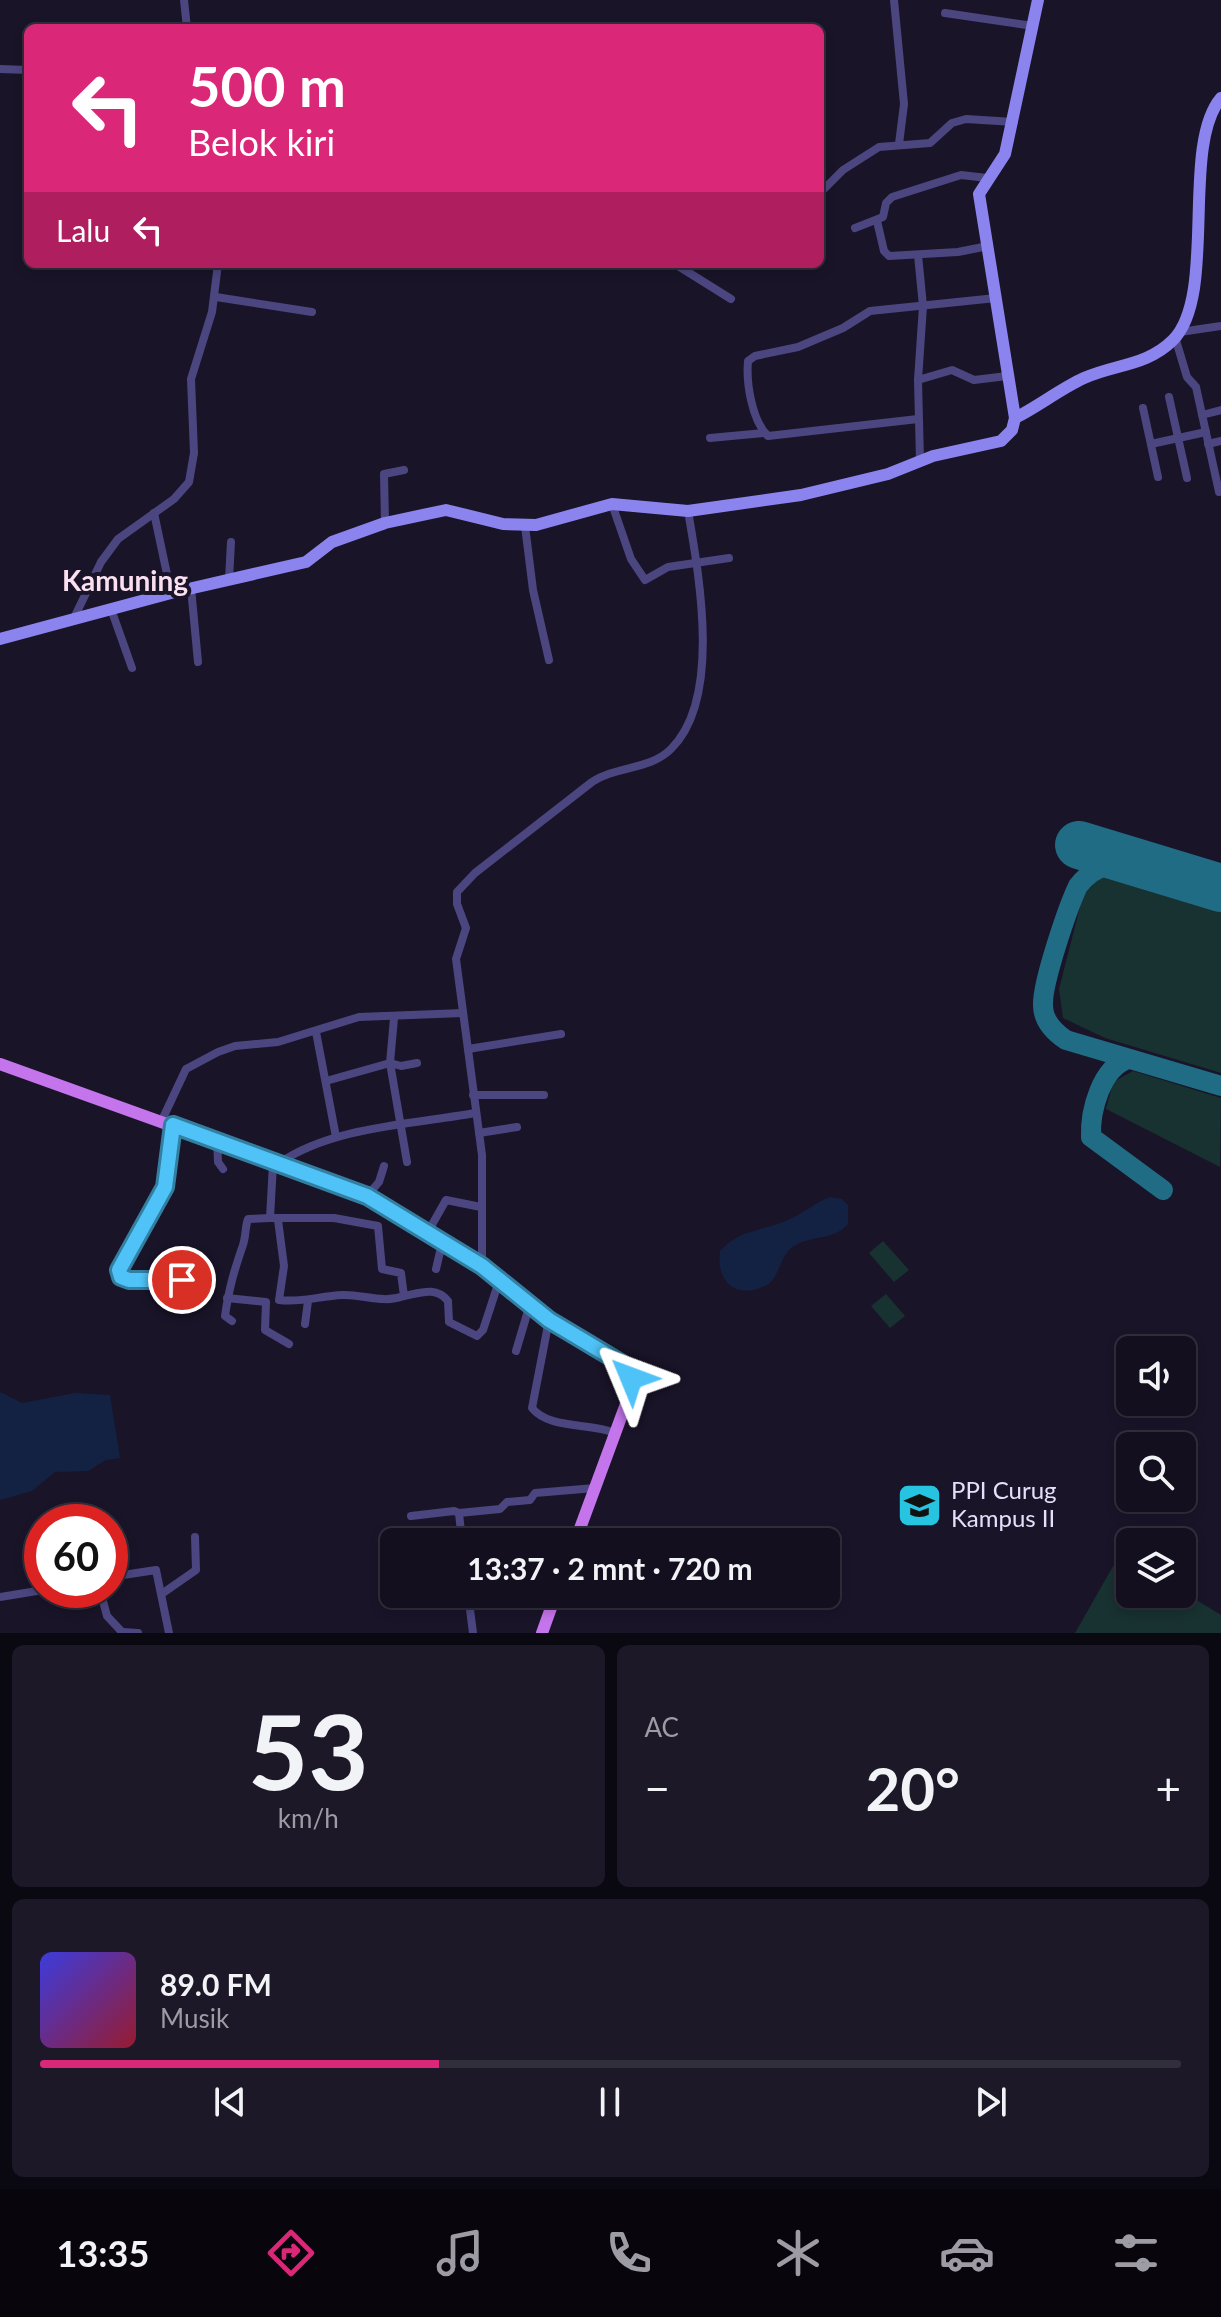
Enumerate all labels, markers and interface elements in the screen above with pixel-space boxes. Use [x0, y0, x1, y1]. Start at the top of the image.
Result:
text: 500 m [188, 52, 346, 119]
icon: left [56, 56, 160, 160]
text: Belok kiri [188, 120, 335, 164]
icon: left [126, 208, 170, 252]
text: Lalu [56, 212, 110, 248]
district label: Kamuning [62, 563, 188, 597]
pin [148, 1246, 216, 1314]
icon: arrive [160, 1258, 204, 1302]
position arrow [589, 1336, 673, 1420]
map controls [1116, 1336, 1196, 1608]
button: sound [1116, 1336, 1196, 1416]
button: search [1116, 1432, 1196, 1512]
place label: PPI Curug Kampus II [951, 1475, 1057, 1532]
school or university icon: PPI Curug Kampus II [896, 1481, 944, 1529]
speed limit sign: 60 [24, 1504, 128, 1608]
button: layers [1116, 1528, 1196, 1608]
text: 13:37 · 2 mnt · 720 m [467, 1550, 753, 1586]
text: 53 [248, 1687, 369, 1812]
text: AC [645, 1711, 679, 1743]
text: 20° [865, 1752, 960, 1824]
text: − [645, 1762, 670, 1814]
text: + [1155, 1762, 1181, 1814]
text: km/h [278, 1802, 339, 1834]
text: 89.0 FM [160, 1966, 272, 2002]
text: Musik [160, 2002, 229, 2034]
icon: previous [208, 2080, 252, 2124]
icon: pause [588, 2080, 632, 2124]
icon: next [969, 2080, 1013, 2124]
icon: directions [263, 2225, 319, 2281]
icon: music [432, 2225, 488, 2281]
icon: phone [601, 2225, 657, 2281]
icon: climate [770, 2225, 826, 2281]
icon: car [939, 2225, 995, 2281]
icon: filters [1108, 2225, 1164, 2281]
text: 13:35 [57, 2231, 149, 2275]

